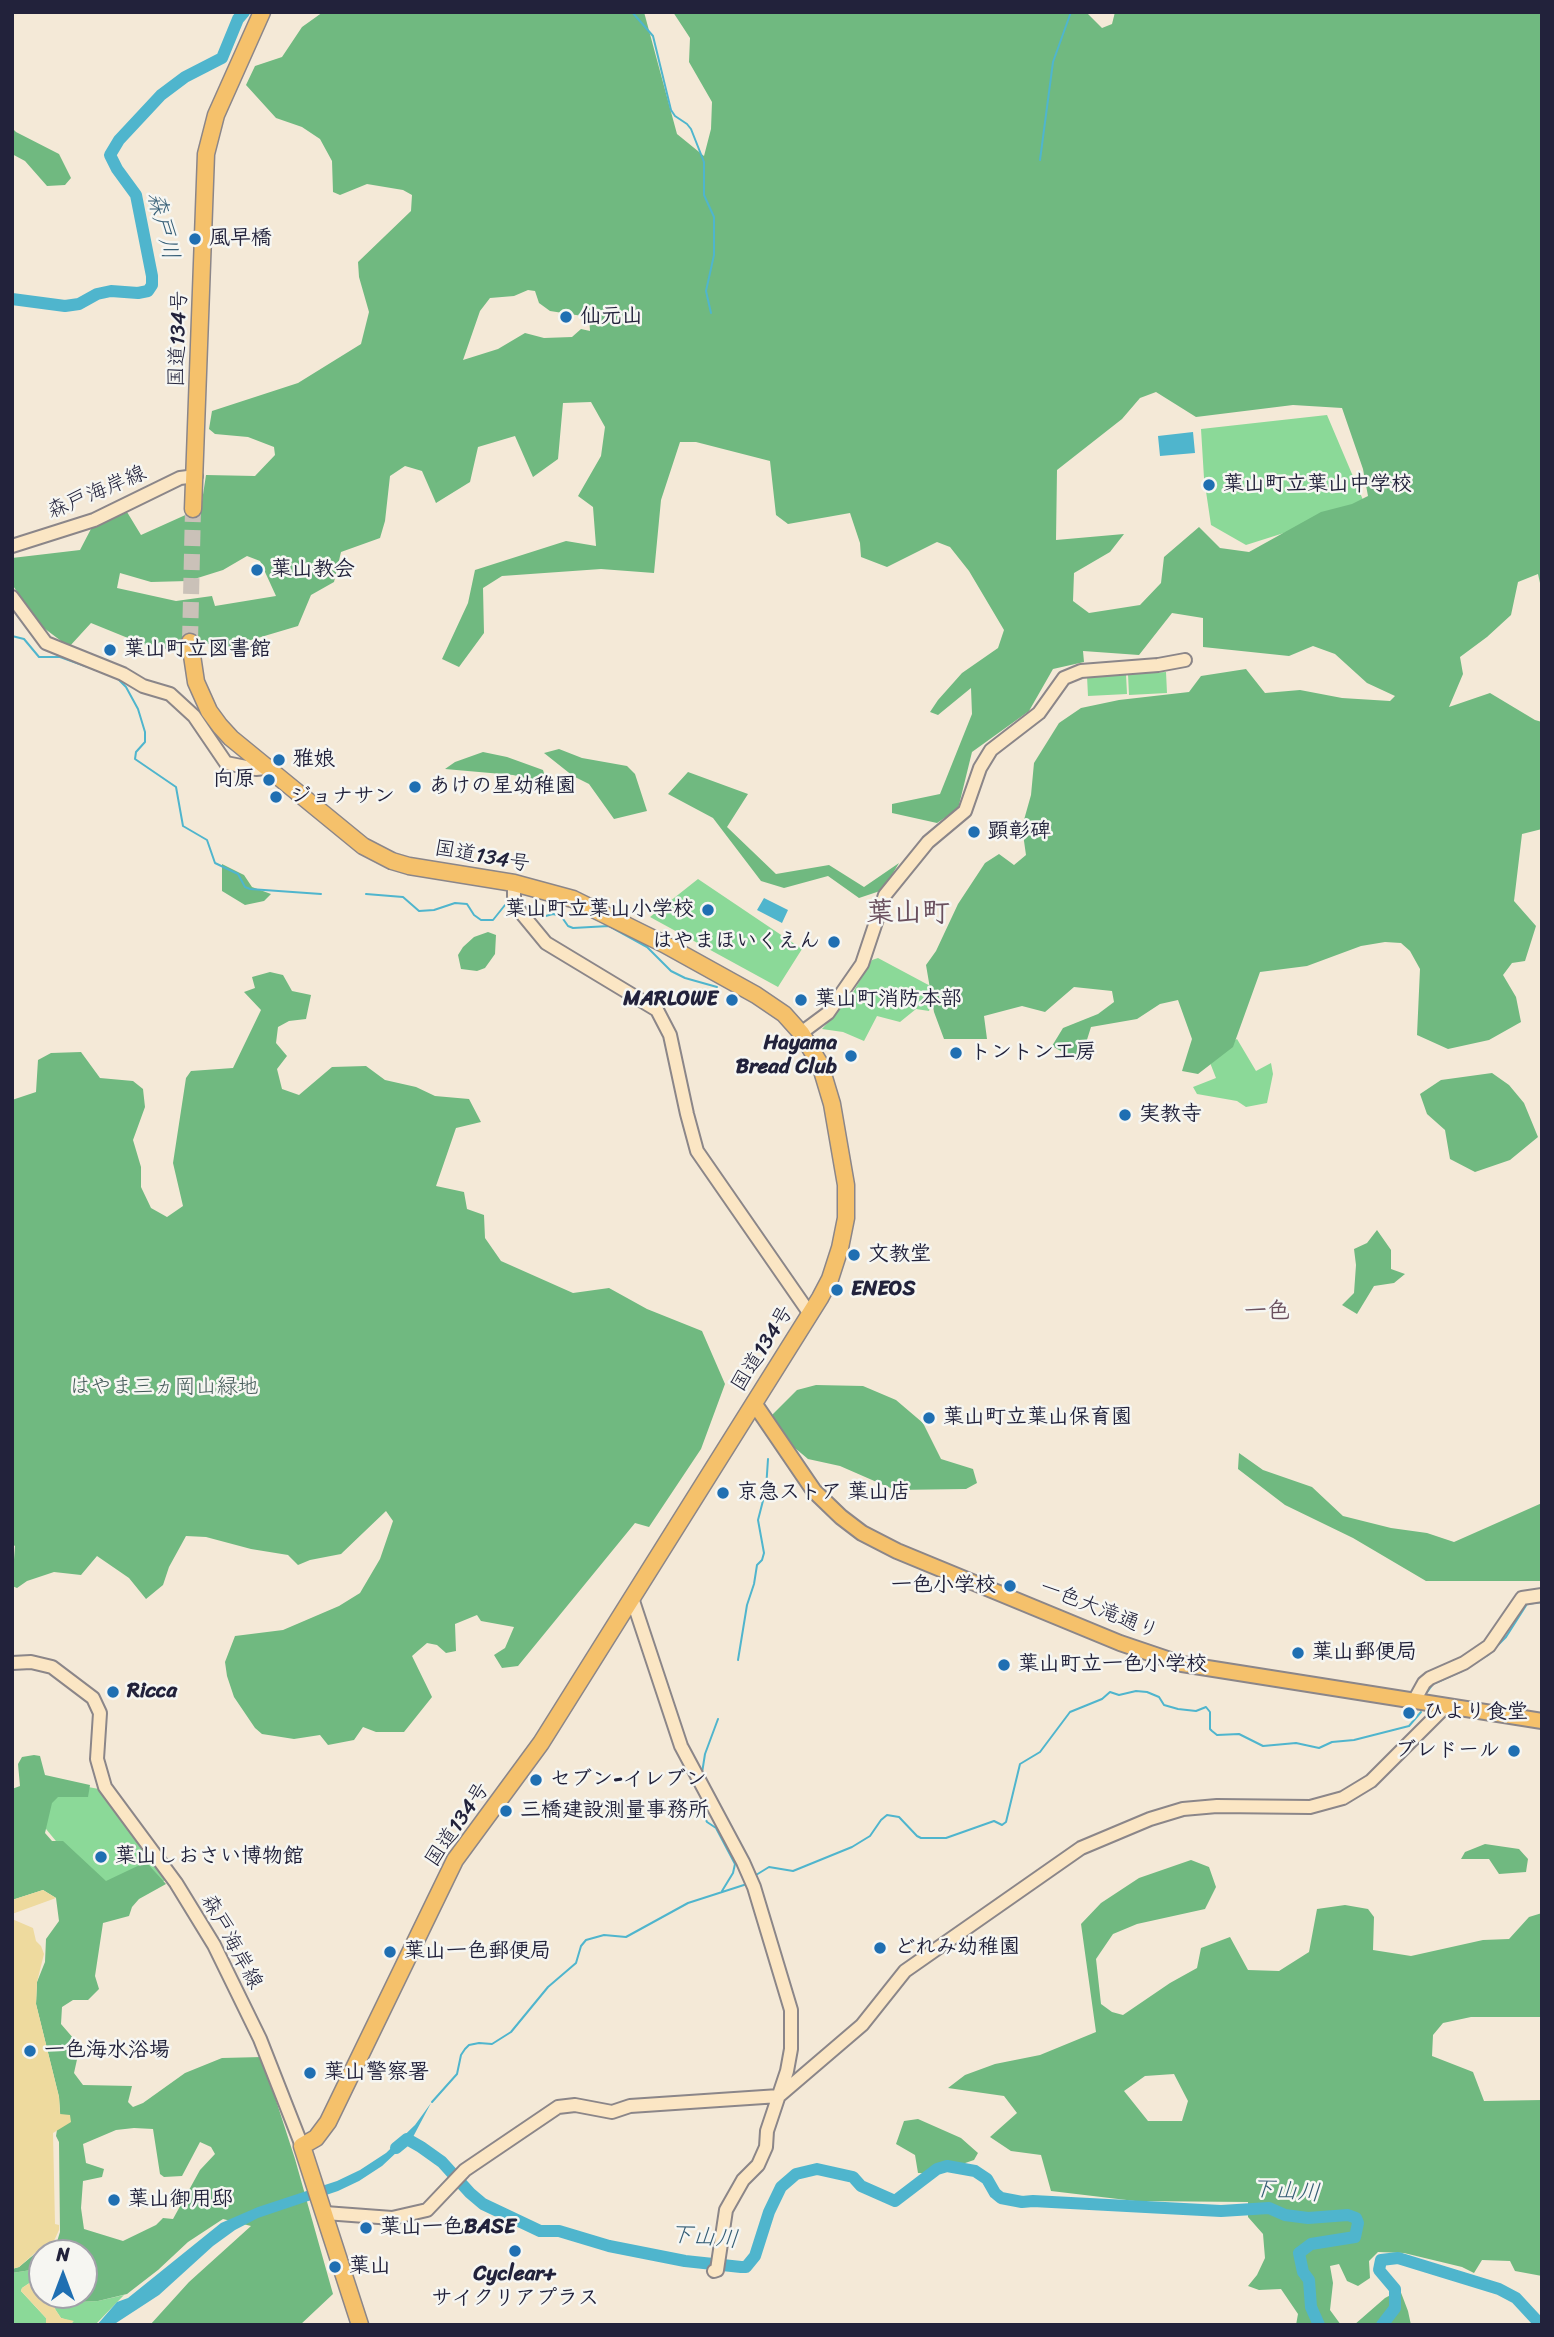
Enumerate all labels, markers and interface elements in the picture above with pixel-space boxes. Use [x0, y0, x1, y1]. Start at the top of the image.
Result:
water label: 森戸川 [140, 189, 184, 263]
place label: 風早橋 [209, 226, 272, 252]
marker: 風早橋 [187, 231, 203, 247]
street label: 国道134号 [165, 290, 193, 388]
place label: 仙元山 [580, 304, 643, 330]
marker: 仙元山 [558, 309, 574, 325]
street label: 森戸海岸線 [44, 461, 150, 525]
place label: 葉山町立葉山中学校 [1223, 472, 1412, 498]
marker: 葉山町立葉山中学校 [1201, 477, 1217, 493]
place label: 葉山教会 [271, 557, 355, 583]
marker: 葉山教会 [249, 562, 265, 578]
place label: 葉山町立図書館 [124, 637, 271, 663]
marker: 葉山町立図書館 [102, 642, 118, 658]
place label: 雅娘 [293, 747, 335, 773]
marker: 雅娘 [271, 752, 287, 768]
place label: 向原 [213, 767, 255, 793]
marker: 向原 [261, 772, 277, 788]
place label: あけの星幼稚園 [429, 774, 576, 800]
marker: あけの星幼稚園 [407, 779, 423, 795]
place label: ジョナサン [290, 784, 395, 810]
marker: ジョナサン [268, 789, 284, 805]
place label: 顕彰碑 [988, 819, 1051, 845]
marker: 顕彰碑 [966, 824, 982, 840]
street label: 国道134号 [432, 836, 532, 878]
place label: 葉山町立葉山小学校 [505, 897, 694, 923]
district label: 葉山町 [866, 897, 950, 931]
marker: 葉山町立葉山小学校 [700, 902, 716, 918]
place label: はやまほいくえん [652, 929, 820, 955]
marker: はやまほいくえん [826, 934, 842, 950]
place label: MARLOWE [623, 987, 718, 1013]
place label: 葉山町消防本部 [815, 987, 962, 1013]
marker: MARLOWE [724, 992, 740, 1008]
marker: 葉山町消防本部 [793, 992, 809, 1008]
place label: Hayama Bread Club [736, 1031, 837, 1081]
place label: トントン工房 [970, 1040, 1096, 1066]
marker: トントン工房 [948, 1045, 964, 1061]
marker: Hayama Bread Club [843, 1048, 859, 1064]
place label: 実教寺 [1139, 1102, 1202, 1128]
marker: 実教寺 [1117, 1107, 1133, 1123]
place label: 文教堂 [868, 1242, 931, 1268]
marker: 文教堂 [846, 1247, 862, 1263]
place label: ENEOS [851, 1277, 916, 1303]
marker: ENEOS [829, 1282, 845, 1298]
district label: 一色 [1244, 1298, 1290, 1326]
street label: 国道134号 [727, 1301, 799, 1397]
park label: はやま三ヵ岡山緑地 [70, 1375, 258, 1401]
place label: 葉山町立葉山保育園 [943, 1405, 1132, 1431]
marker: 葉山町立葉山保育園 [921, 1410, 937, 1426]
place label: 京急ストア 葉山店 [737, 1480, 910, 1506]
marker: 京急ストア 葉山店 [715, 1485, 731, 1501]
place label: 一色小学校 [891, 1573, 996, 1599]
street label: 一色大滝通り [1036, 1575, 1162, 1645]
marker: 一色小学校 [1002, 1578, 1018, 1594]
place label: 葉山郵便局 [1312, 1640, 1417, 1666]
marker: 葉山郵便局 [1290, 1645, 1306, 1661]
place label: 葉山町立一色小学校 [1018, 1652, 1207, 1678]
marker: 葉山町立一色小学校 [996, 1657, 1012, 1673]
place label: Ricca [127, 1679, 177, 1705]
marker: Ricca [105, 1684, 121, 1700]
place label: ひより食堂 [1423, 1700, 1528, 1726]
marker: ひより食堂 [1401, 1705, 1417, 1721]
place label: ブレドール [1395, 1738, 1500, 1764]
marker: ブレドール [1506, 1743, 1522, 1759]
place label: セブン-イレブン [550, 1767, 707, 1793]
marker: セブン-イレブン [528, 1772, 544, 1788]
street label: 国道134号 [421, 1778, 495, 1872]
place label: 三橋建設測量事務所 [520, 1798, 709, 1824]
marker: 三橋建設測量事務所 [498, 1803, 514, 1819]
place label: 葉山しおさい博物館 [115, 1844, 304, 1870]
marker: 葉山しおさい博物館 [93, 1849, 109, 1865]
street label: 森戸海岸線 [195, 1890, 267, 1994]
place label: どれみ幼稚園 [894, 1935, 1020, 1961]
place label: 葉山一色郵便局 [404, 1939, 551, 1965]
marker: どれみ幼稚園 [872, 1940, 888, 1956]
marker: 葉山一色郵便局 [382, 1944, 398, 1960]
place label: 一色海水浴場 [44, 2038, 170, 2064]
marker: 一色海水浴場 [22, 2043, 38, 2059]
place label: 葉山警察署 [324, 2060, 429, 2086]
marker: 葉山警察署 [302, 2065, 318, 2081]
water label: 下山川 [1251, 2176, 1321, 2208]
place label: 葉山御用邸 [128, 2187, 233, 2213]
marker: 葉山御用邸 [106, 2192, 122, 2208]
place label: 葉山一色BASE [380, 2215, 516, 2241]
marker: 葉山一色BASE [358, 2220, 374, 2236]
water label: 下山川 [668, 2221, 740, 2255]
text: N [56, 2238, 70, 2271]
north arrow [28, 2239, 98, 2309]
marker: Cyclear+ サイクリアプラス [507, 2243, 523, 2259]
place label: 葉山 [349, 2254, 391, 2280]
marker: 葉山 [327, 2259, 343, 2275]
place label: Cyclear+ サイクリアプラス [431, 2262, 599, 2312]

